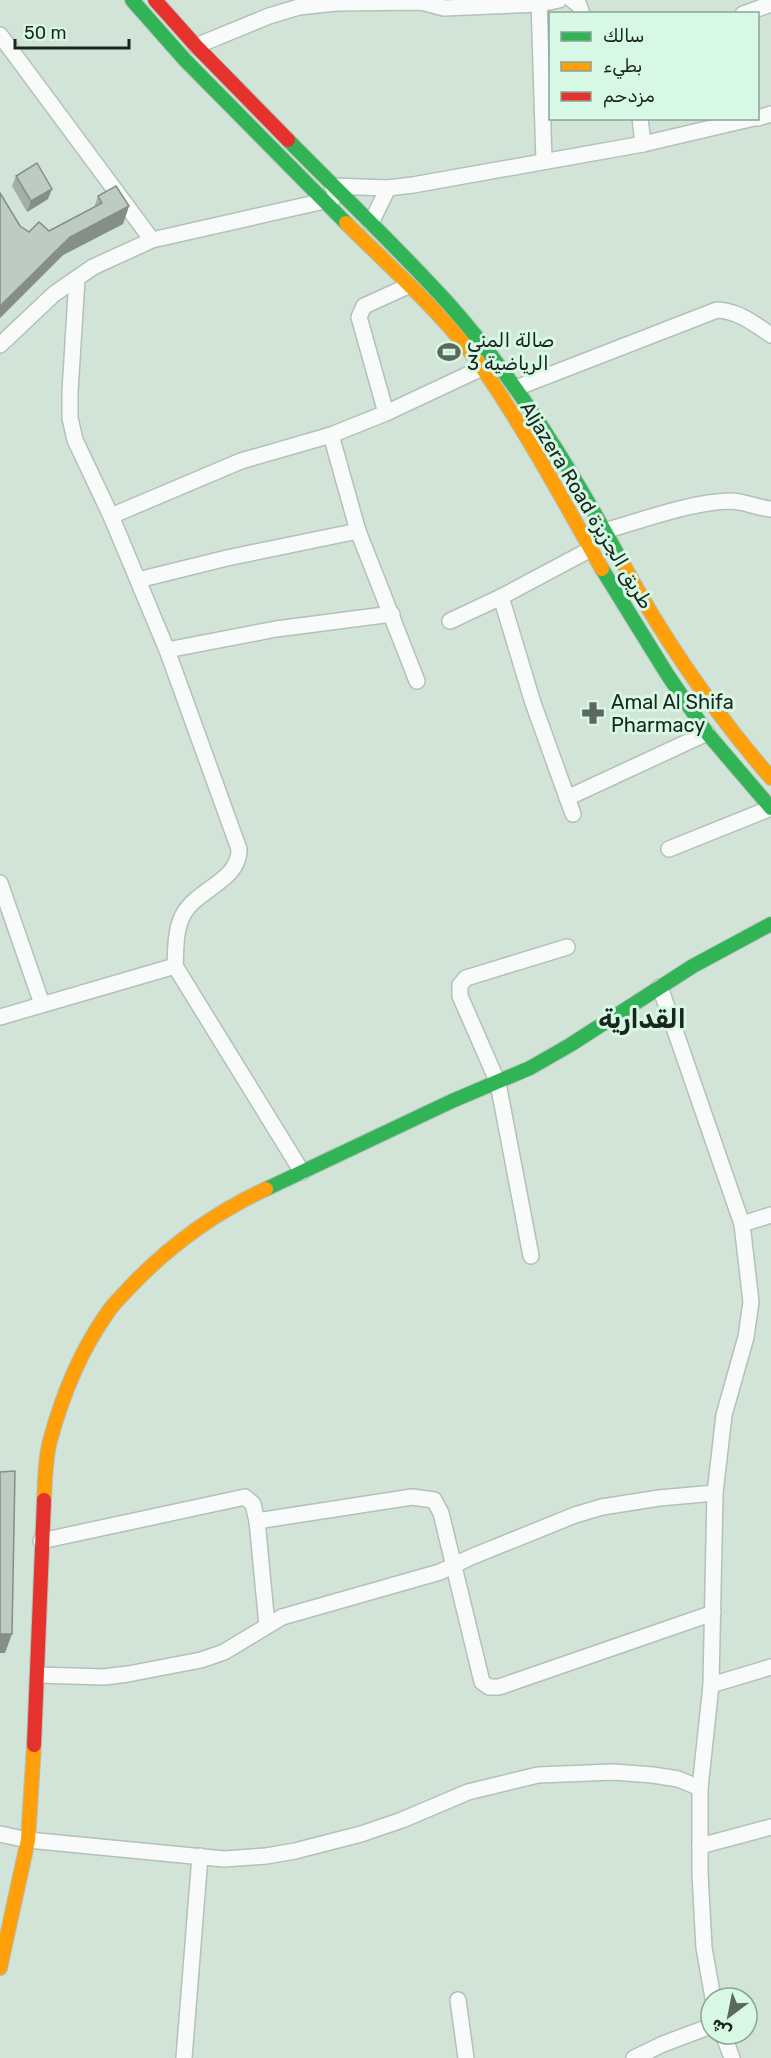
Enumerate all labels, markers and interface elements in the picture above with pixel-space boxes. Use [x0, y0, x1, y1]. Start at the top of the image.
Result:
scale bar [15, 12, 129, 50]
legend [549, 12, 759, 120]
text: 50 m [24, 22, 67, 44]
text: سالك [603, 25, 644, 47]
text: بطيء [603, 55, 642, 79]
text: مزدحم [603, 85, 655, 108]
place label: صالة المنى الرياضية 3 [467, 328, 554, 375]
sports icon: صالة المنى الرياضية 3 [436, 339, 462, 365]
street label: Aljazera Road طريق الجزيزة [515, 397, 659, 613]
place label: Amal Al Shifa Pharmacy [611, 690, 734, 737]
pharmacy icon: Amal Al Shifa Pharmacy [580, 700, 606, 726]
district label: القدارية [598, 1004, 686, 1035]
north arrow [699, 1986, 759, 2046]
text: ش [708, 2015, 735, 2042]

